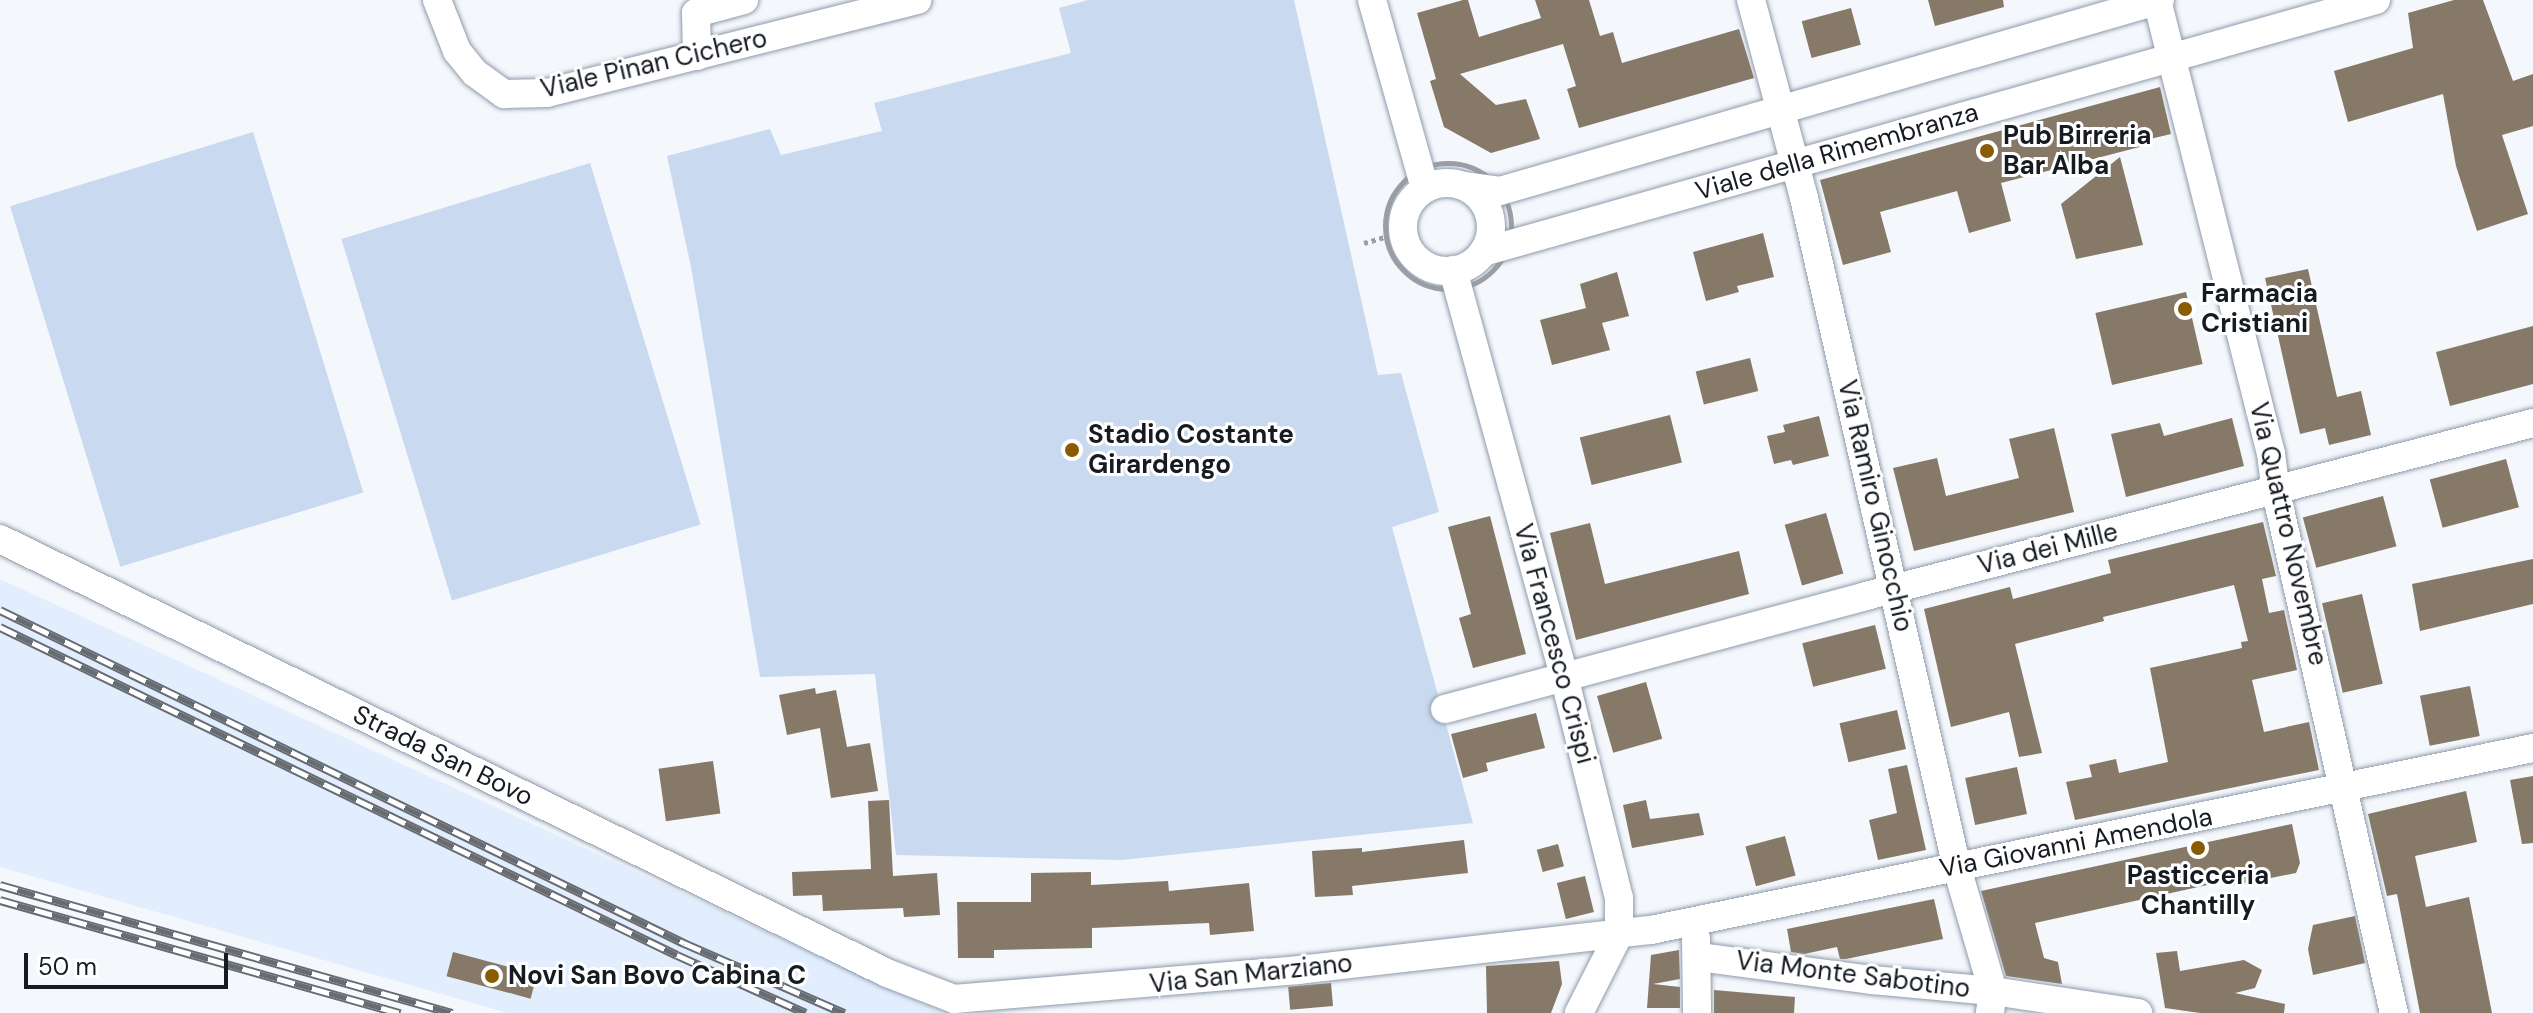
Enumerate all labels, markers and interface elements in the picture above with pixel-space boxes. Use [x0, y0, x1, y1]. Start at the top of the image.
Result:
street label: Viale Pinan Cichero [538, 23, 770, 105]
street label: Viale della Rimembranza [1692, 97, 1982, 207]
place label: Pub Birreria Bar Alba [2003, 120, 2152, 182]
marker: Pub Birreria Bar Alba [1978, 142, 1996, 160]
place label: Farmacia Cristiani [2201, 278, 2318, 340]
marker: Farmacia Cristiani [2176, 300, 2194, 318]
street label: Via Ramiro Ginocchio [1831, 377, 1919, 635]
street label: Via Quattro Novembre [2243, 399, 2333, 669]
place label: Stadio Costante Girardengo [1088, 419, 1294, 480]
marker: Stadio Costante Girardengo [1063, 441, 1081, 459]
street label: Via dei Mille [1975, 517, 2121, 581]
street label: Via Francesco Crispi [1507, 521, 1601, 767]
street label: Strada San Bovo [348, 699, 538, 813]
street label: Via Giovanni Amendola [1937, 801, 2215, 885]
marker: Pasticceria Chantilly [2189, 839, 2207, 857]
place label: Pasticceria Chantilly [2127, 860, 2269, 922]
scale bar [28, 937, 232, 987]
street label: Via Monte Sabotino [1734, 945, 1972, 1005]
street label: Via San Marziano [1148, 948, 1354, 1000]
text: 50 m [38, 951, 97, 982]
place label: Novi San Bovo Cabina C [508, 960, 806, 992]
marker: Novi San Bovo Cabina C [483, 967, 501, 985]

